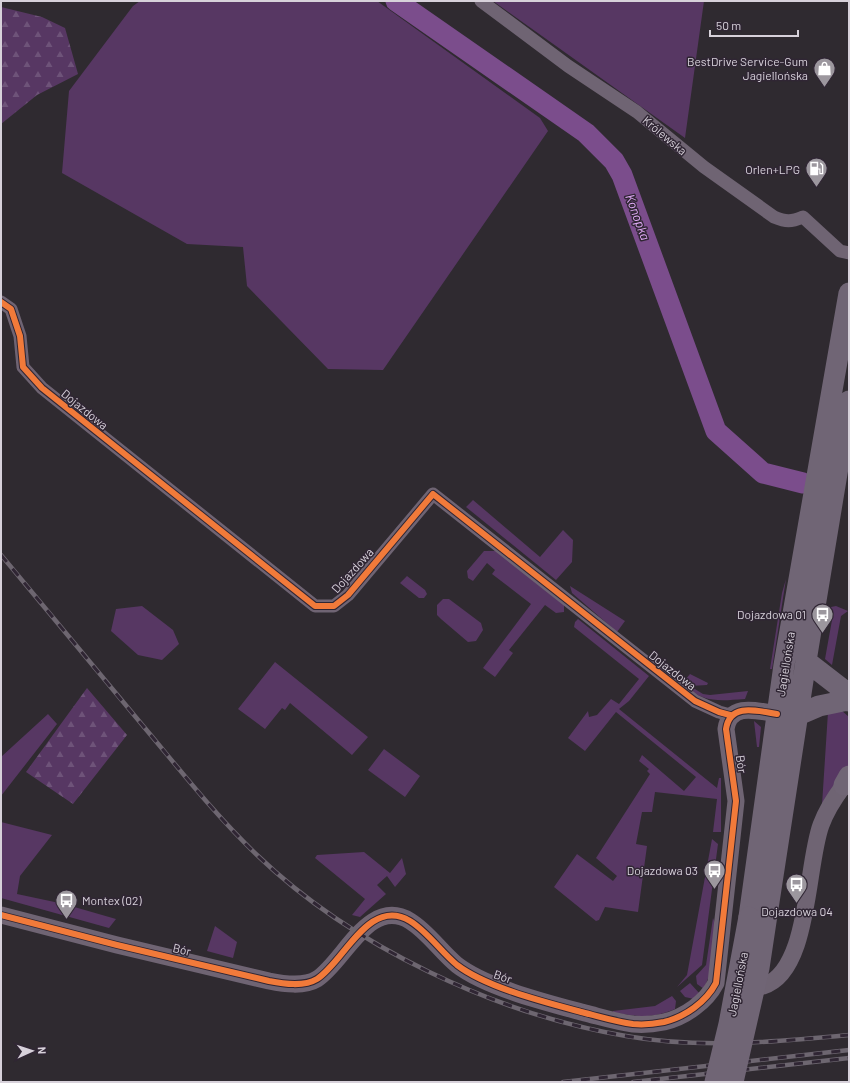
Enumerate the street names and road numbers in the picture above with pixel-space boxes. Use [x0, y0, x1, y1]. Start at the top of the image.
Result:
street label: Królewska [640, 113, 690, 157]
street label: Dojazdowa [59, 386, 111, 432]
street label: Dojazdowa [328, 545, 376, 595]
street label: Jagiellońska [773, 631, 797, 697]
street label: Dojazdowa [647, 647, 699, 693]
street label: Bór [734, 754, 750, 775]
street label: Bór [171, 940, 193, 958]
street label: Jagiellońska [724, 951, 750, 1017]
street label: Bór [492, 966, 515, 986]

